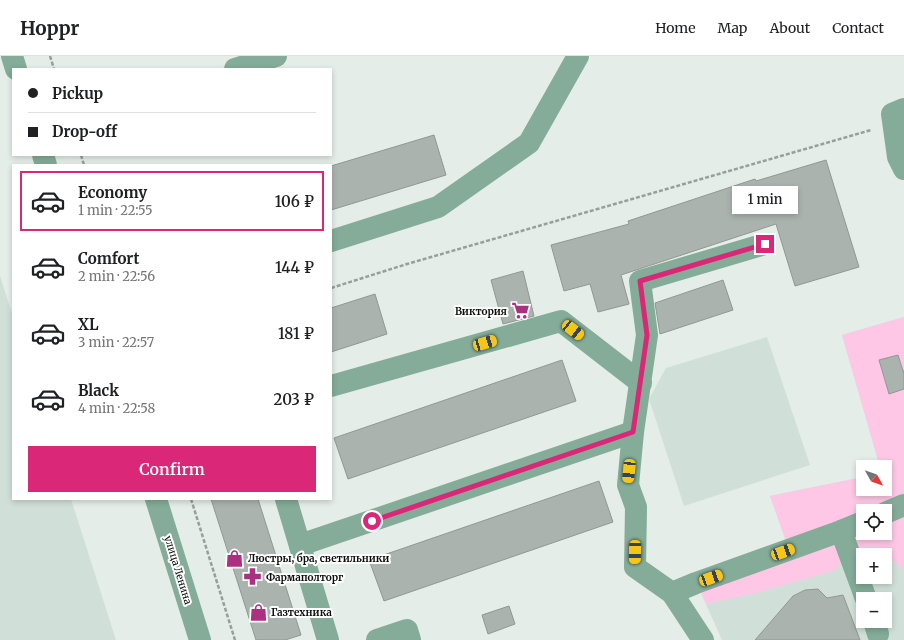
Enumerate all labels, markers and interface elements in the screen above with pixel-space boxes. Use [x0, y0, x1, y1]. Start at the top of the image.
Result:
text: Hoppr [20, 16, 79, 40]
text: Home [655, 19, 696, 37]
text: Map [718, 19, 747, 37]
text: About [769, 19, 810, 37]
text: Contact [832, 19, 884, 37]
text: Pickup [52, 84, 103, 103]
text: Drop-off [52, 122, 117, 141]
icon: car [30, 183, 66, 219]
text: Economy [78, 183, 147, 202]
callout: 1 min [732, 186, 798, 214]
text: 1 min [748, 191, 782, 208]
text: 106 ₽ [275, 192, 314, 211]
text: 1 min · 22:55 [78, 202, 153, 219]
route end [756, 235, 774, 253]
icon: car [30, 249, 66, 285]
text: Comfort [78, 249, 139, 268]
text: 144 ₽ [275, 258, 314, 277]
text: 2 min · 22:56 [78, 268, 155, 285]
supermarket icon: Виктория [510, 301, 530, 321]
place label: Виктория [455, 305, 507, 318]
icon: car [30, 315, 66, 351]
text: XL [78, 315, 99, 334]
car [560, 318, 586, 342]
text: 181 ₽ [278, 324, 314, 343]
text: 3 min · 22:57 [78, 334, 154, 351]
car [472, 334, 498, 352]
icon: car [30, 381, 66, 417]
text: Black [78, 381, 119, 400]
text: 203 ₽ [274, 390, 314, 409]
text: 4 min · 22:58 [78, 400, 155, 417]
button: Confirm [28, 446, 316, 492]
car [622, 458, 636, 484]
north arrow [856, 460, 892, 496]
map controls [856, 460, 892, 628]
button: locate [856, 504, 892, 540]
route start [363, 512, 381, 530]
street label: улица Ленина [161, 534, 195, 607]
car [629, 540, 641, 564]
car [770, 542, 796, 562]
shop icon: Люстры, бра, светильники [225, 548, 245, 568]
button: + [856, 548, 892, 584]
place label: Люстры, бра, светильники [248, 552, 389, 565]
pharmacy icon: Фармаполторг [243, 567, 263, 587]
car [698, 568, 724, 588]
place label: Фармаполторг [266, 571, 344, 584]
button: − [856, 592, 892, 628]
shop icon: Газтехника [248, 602, 268, 622]
place label: Газтехника [271, 606, 332, 619]

